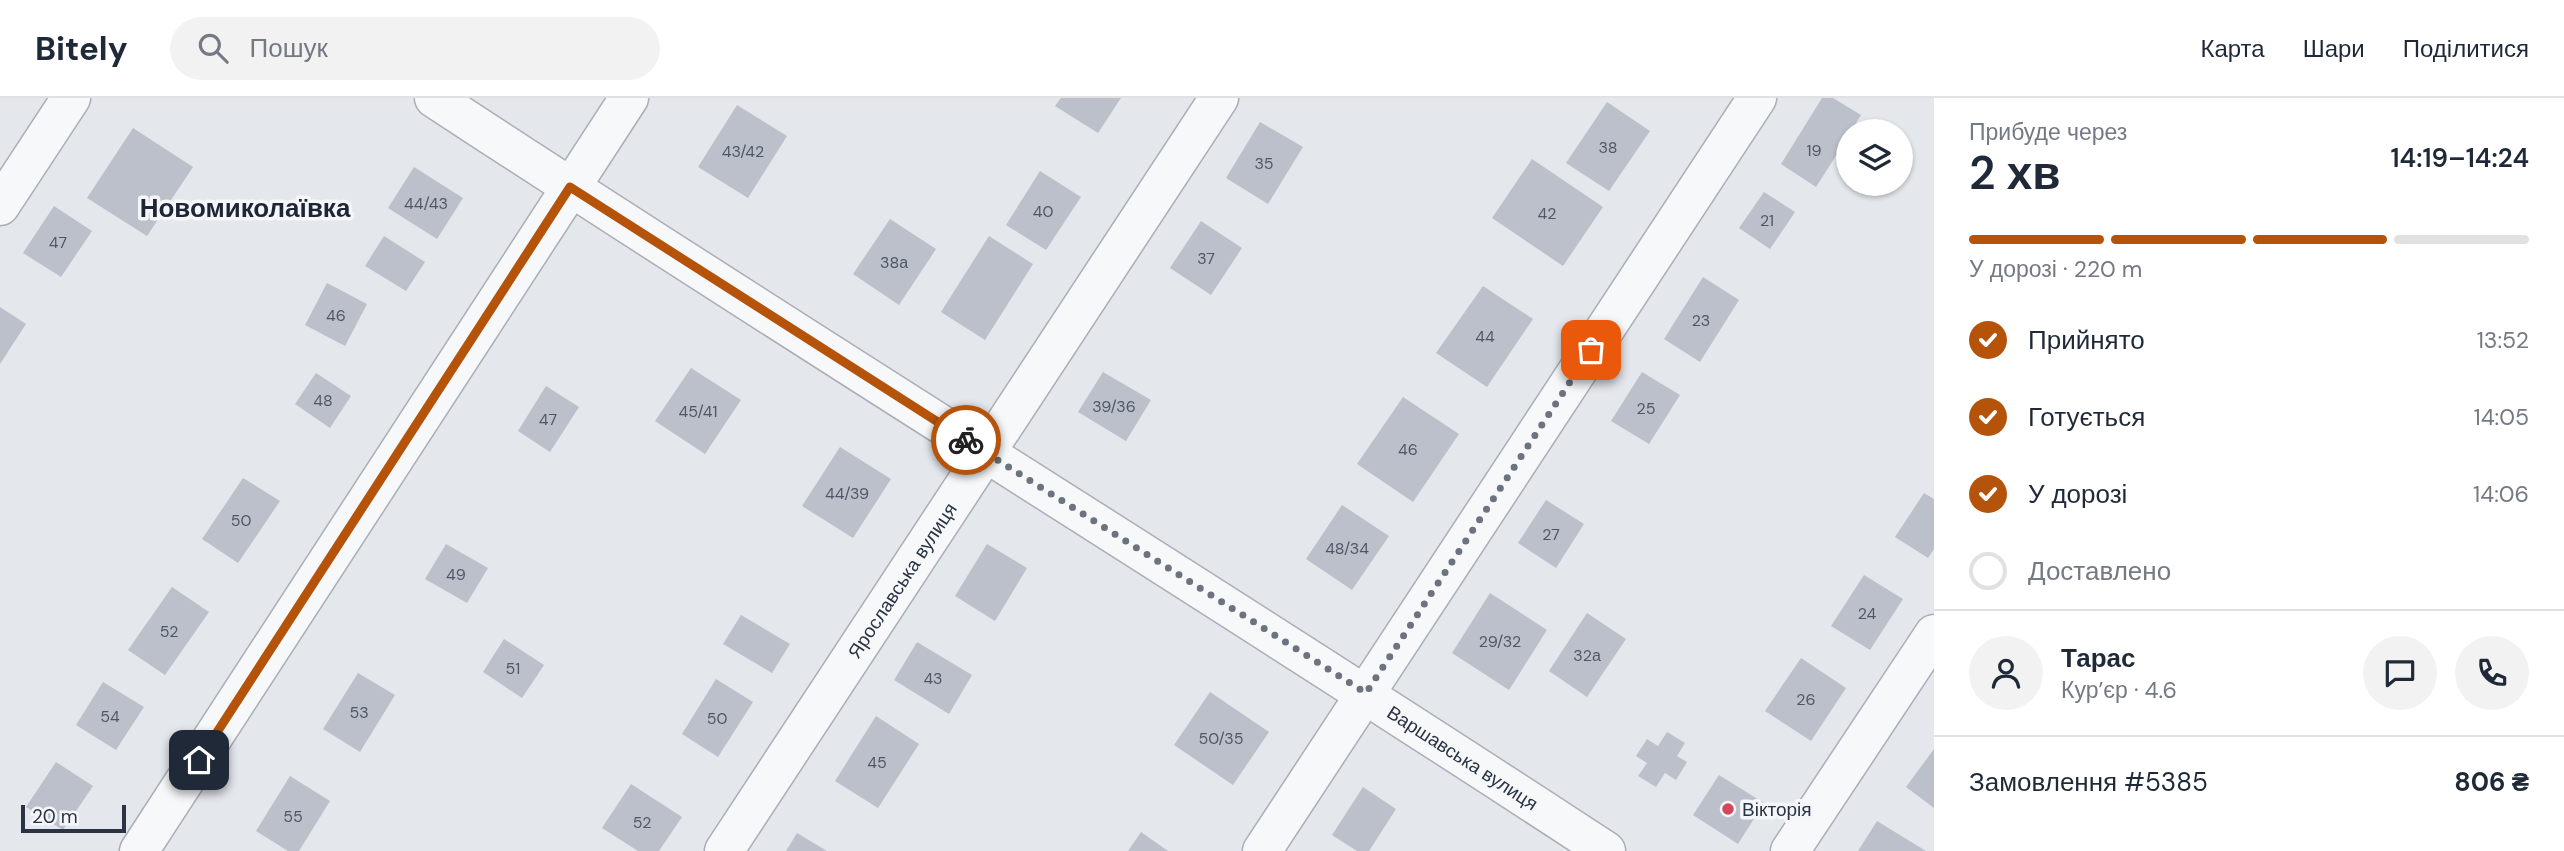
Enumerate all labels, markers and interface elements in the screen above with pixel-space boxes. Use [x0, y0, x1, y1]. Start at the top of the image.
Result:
search box [170, 17, 660, 80]
text: Bitely [35, 27, 128, 70]
icon: search [194, 29, 232, 67]
text: Пошук [250, 31, 328, 65]
text: Карта [2200, 33, 2265, 64]
text: Шари [2303, 33, 2365, 64]
text: Поділитися [2403, 33, 2529, 64]
text: Прибуде через [1969, 117, 2127, 147]
map controls [1836, 119, 1913, 196]
button: layers [1836, 119, 1913, 196]
house number: 38 [1598, 137, 1618, 158]
house number: 19 [1806, 140, 1822, 161]
house number: 43/42 [722, 141, 764, 162]
text: 14:19–14:24 [2391, 141, 2529, 175]
text: 2 хв [1969, 143, 2061, 203]
house number: 35 [1254, 153, 1274, 174]
district label: Новомиколаївка [140, 191, 351, 225]
house number: 44/43 [404, 193, 448, 214]
house number: 40 [1033, 201, 1053, 222]
house number: 42 [1538, 203, 1556, 224]
house number: 21 [1760, 210, 1774, 231]
house number: 47 [49, 232, 67, 253]
house number: 37 [1197, 248, 1215, 269]
house number: 38а [880, 252, 908, 273]
text: У дорозі · 220 m [1969, 254, 2142, 284]
house number: 46 [326, 305, 346, 326]
house number: 23 [1692, 310, 1710, 331]
pin [1561, 320, 1621, 380]
icon: check [1969, 321, 2007, 359]
text: Прийнято [2028, 323, 2145, 357]
text: 13:52 [2477, 325, 2529, 355]
house number: 44 [1475, 326, 1495, 347]
icon: bag [1572, 331, 1610, 369]
house number: 48 [313, 390, 333, 411]
house number: 39/36 [1092, 396, 1136, 417]
house number: 25 [1637, 398, 1655, 419]
icon: check [1969, 398, 2007, 436]
text: Готується [2028, 400, 2145, 434]
house number: 45/41 [679, 401, 717, 422]
text: 14:05 [2473, 402, 2529, 432]
courier [931, 405, 1001, 475]
house number: 47 [539, 409, 557, 430]
icon: bike [947, 421, 985, 459]
house number: 46 [1398, 439, 1418, 460]
icon: check [1969, 475, 2007, 513]
text: У дорозі [2028, 477, 2127, 511]
text: 14:06 [2473, 479, 2529, 509]
house number: 44/39 [825, 483, 869, 504]
street label: Ярославська вулиця [842, 498, 962, 663]
house number: 50 [231, 510, 251, 531]
house number: 27 [1542, 524, 1560, 545]
house number: 48/34 [1325, 538, 1369, 559]
text: Доставлено [2028, 554, 2171, 588]
house number: 49 [446, 564, 466, 585]
house number: 24 [1858, 603, 1877, 624]
house number: 52 [160, 621, 178, 642]
house number: 29/32 [1479, 631, 1521, 652]
button: person [1969, 636, 2043, 710]
button: chat [2363, 636, 2437, 710]
button: phone [2455, 636, 2529, 710]
text: Тарас [2061, 641, 2136, 675]
house number: 32а [1573, 645, 1601, 666]
house number: 51 [506, 658, 520, 679]
house number: 43 [923, 668, 943, 689]
text: Кур’єр · 4.6 [2061, 675, 2177, 705]
house number: 26 [1796, 689, 1816, 710]
street label: Варшавська вулиця [1382, 700, 1543, 816]
house number: 53 [349, 702, 369, 723]
house number: 54 [100, 706, 120, 727]
house number: 50 [707, 708, 727, 729]
house number: 50/35 [1199, 728, 1243, 749]
pin [169, 730, 229, 790]
icon: home [180, 741, 218, 779]
house number: 45 [867, 752, 887, 773]
text: Замовлення #5385 [1969, 765, 2208, 799]
text: 806 ₴ [2454, 765, 2529, 799]
place label: Вікторія [1742, 797, 1812, 822]
marker: Вікторія [1720, 801, 1736, 817]
scale bar [21, 802, 126, 834]
text: 20 m [32, 804, 78, 829]
house number: 55 [283, 806, 303, 827]
house number: 52 [633, 812, 651, 833]

